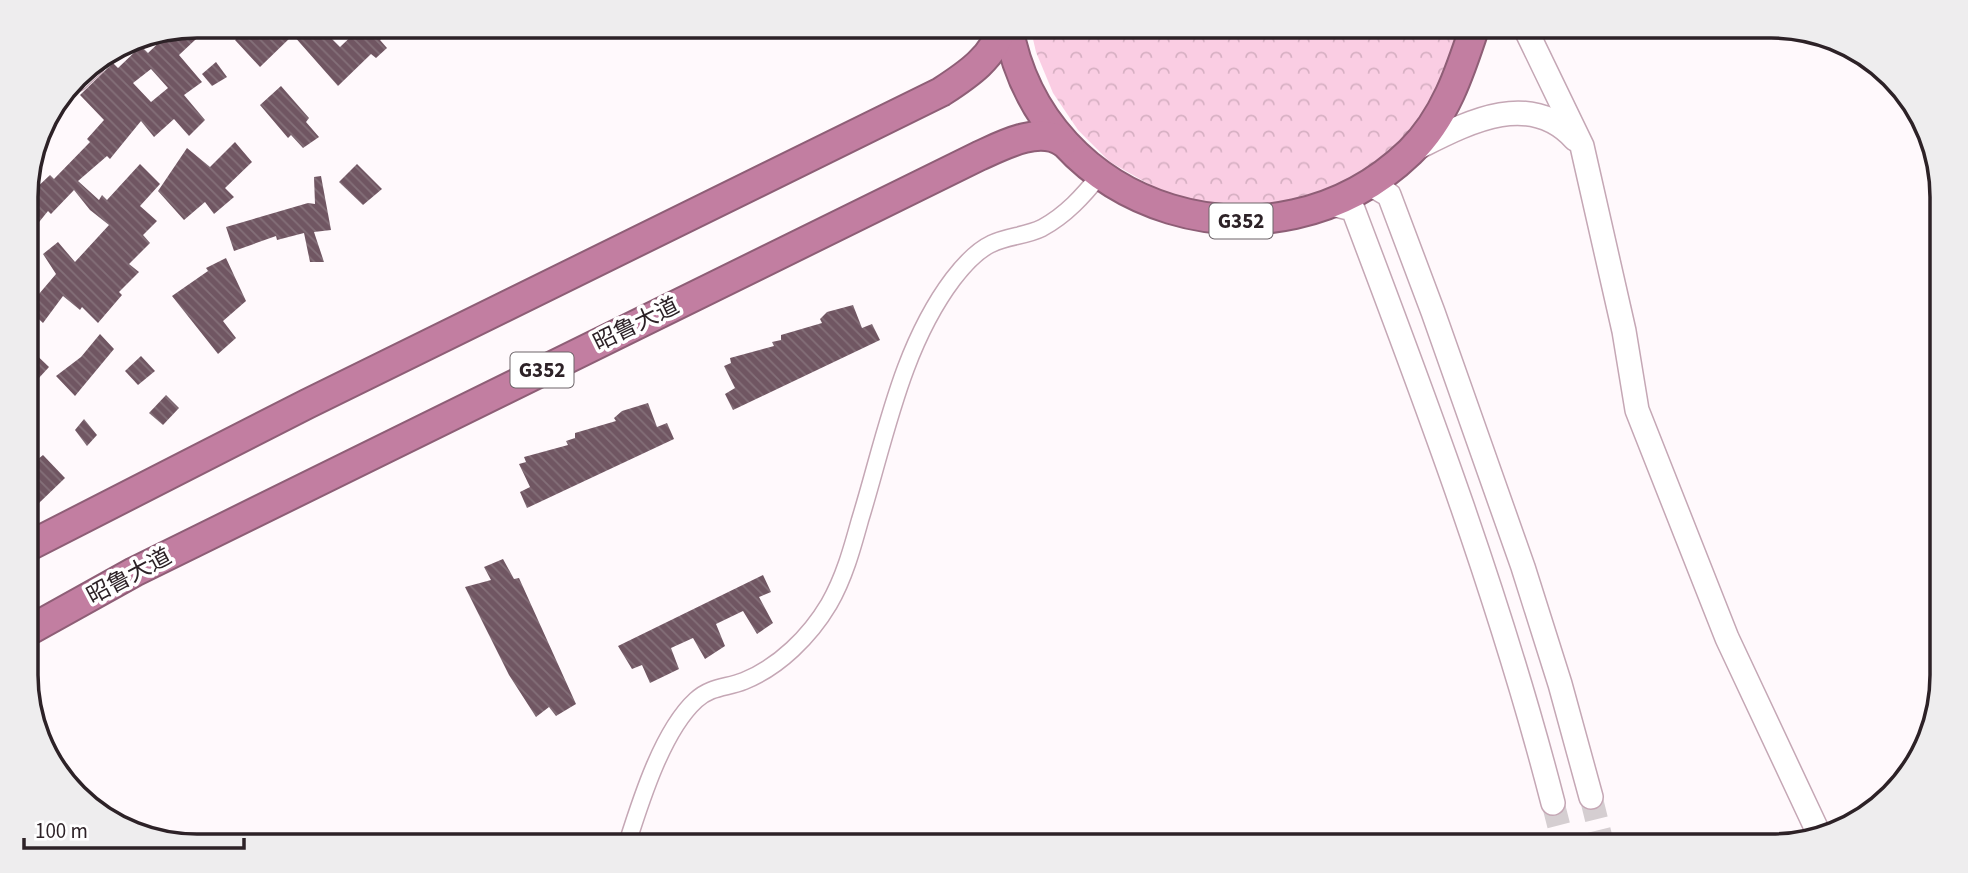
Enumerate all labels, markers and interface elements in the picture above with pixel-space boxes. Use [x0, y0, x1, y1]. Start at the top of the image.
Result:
road number: G352 [1210, 204, 1272, 238]
street label: 昭鲁大道 [587, 289, 685, 359]
road number: G352 [510, 352, 574, 388]
street label: 昭鲁大道 [81, 540, 177, 612]
scale bar [24, 806, 245, 850]
text: 100 m [35, 816, 88, 846]

